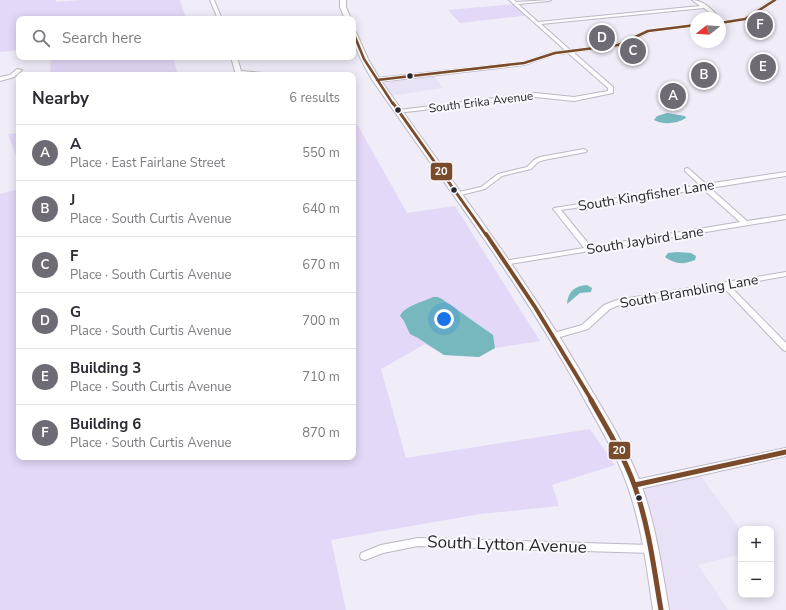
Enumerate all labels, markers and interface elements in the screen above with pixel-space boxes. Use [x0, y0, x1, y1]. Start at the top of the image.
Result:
pin: F [747, 10, 773, 40]
north arrow [690, 12, 726, 48]
search box [16, 16, 356, 60]
pin: D [589, 23, 615, 53]
icon: search [30, 27, 52, 49]
text: Search here [62, 28, 142, 48]
pin: C [620, 36, 646, 66]
pin: E [750, 52, 776, 82]
pin: B [691, 60, 717, 90]
unlabelled marker [405, 71, 415, 81]
pin: A [660, 81, 686, 111]
text: Nearby [32, 87, 89, 110]
street label: South Erika Avenue [428, 88, 534, 116]
text: 6 results [289, 89, 340, 107]
unlabelled marker [393, 105, 403, 115]
text: A [70, 134, 81, 154]
text: A [40, 144, 50, 162]
text: 550 m [302, 144, 340, 162]
text: Place · East Fairlane Street [70, 154, 225, 172]
line badge: 20 [430, 162, 453, 181]
text: 20 [434, 164, 448, 179]
street label: South Kingfisher Lane [577, 175, 716, 216]
unlabelled marker [449, 185, 459, 195]
text: J [70, 190, 75, 210]
text: B [41, 200, 49, 218]
text: 640 m [302, 200, 340, 218]
text: Place · South Curtis Avenue [70, 210, 232, 228]
street label: South Jaybird Lane [585, 222, 705, 259]
text: F [70, 246, 78, 266]
text: C [41, 256, 49, 274]
text: 670 m [302, 256, 340, 274]
text: Place · South Curtis Avenue [70, 266, 232, 284]
street label: South Brambling Lane [618, 270, 760, 313]
text: G [70, 302, 81, 322]
your location [434, 309, 454, 329]
text: D [40, 312, 50, 330]
text: 700 m [302, 312, 340, 330]
text: Place · South Curtis Avenue [70, 322, 232, 340]
text: Building 3 [70, 358, 141, 378]
text: E [41, 368, 49, 386]
text: 710 m [302, 368, 340, 386]
text: Place · South Curtis Avenue [70, 378, 232, 396]
text: Building 6 [70, 414, 141, 434]
text: F [41, 424, 49, 442]
text: 870 m [302, 424, 340, 442]
text: Place · South Curtis Avenue [70, 434, 232, 452]
line badge: 20 [608, 441, 631, 460]
text: 20 [612, 443, 626, 458]
unlabelled marker [634, 493, 644, 503]
map controls [738, 526, 774, 598]
button: + [738, 526, 774, 562]
street label: South Lytton Avenue [427, 530, 587, 559]
button: − [738, 562, 774, 598]

